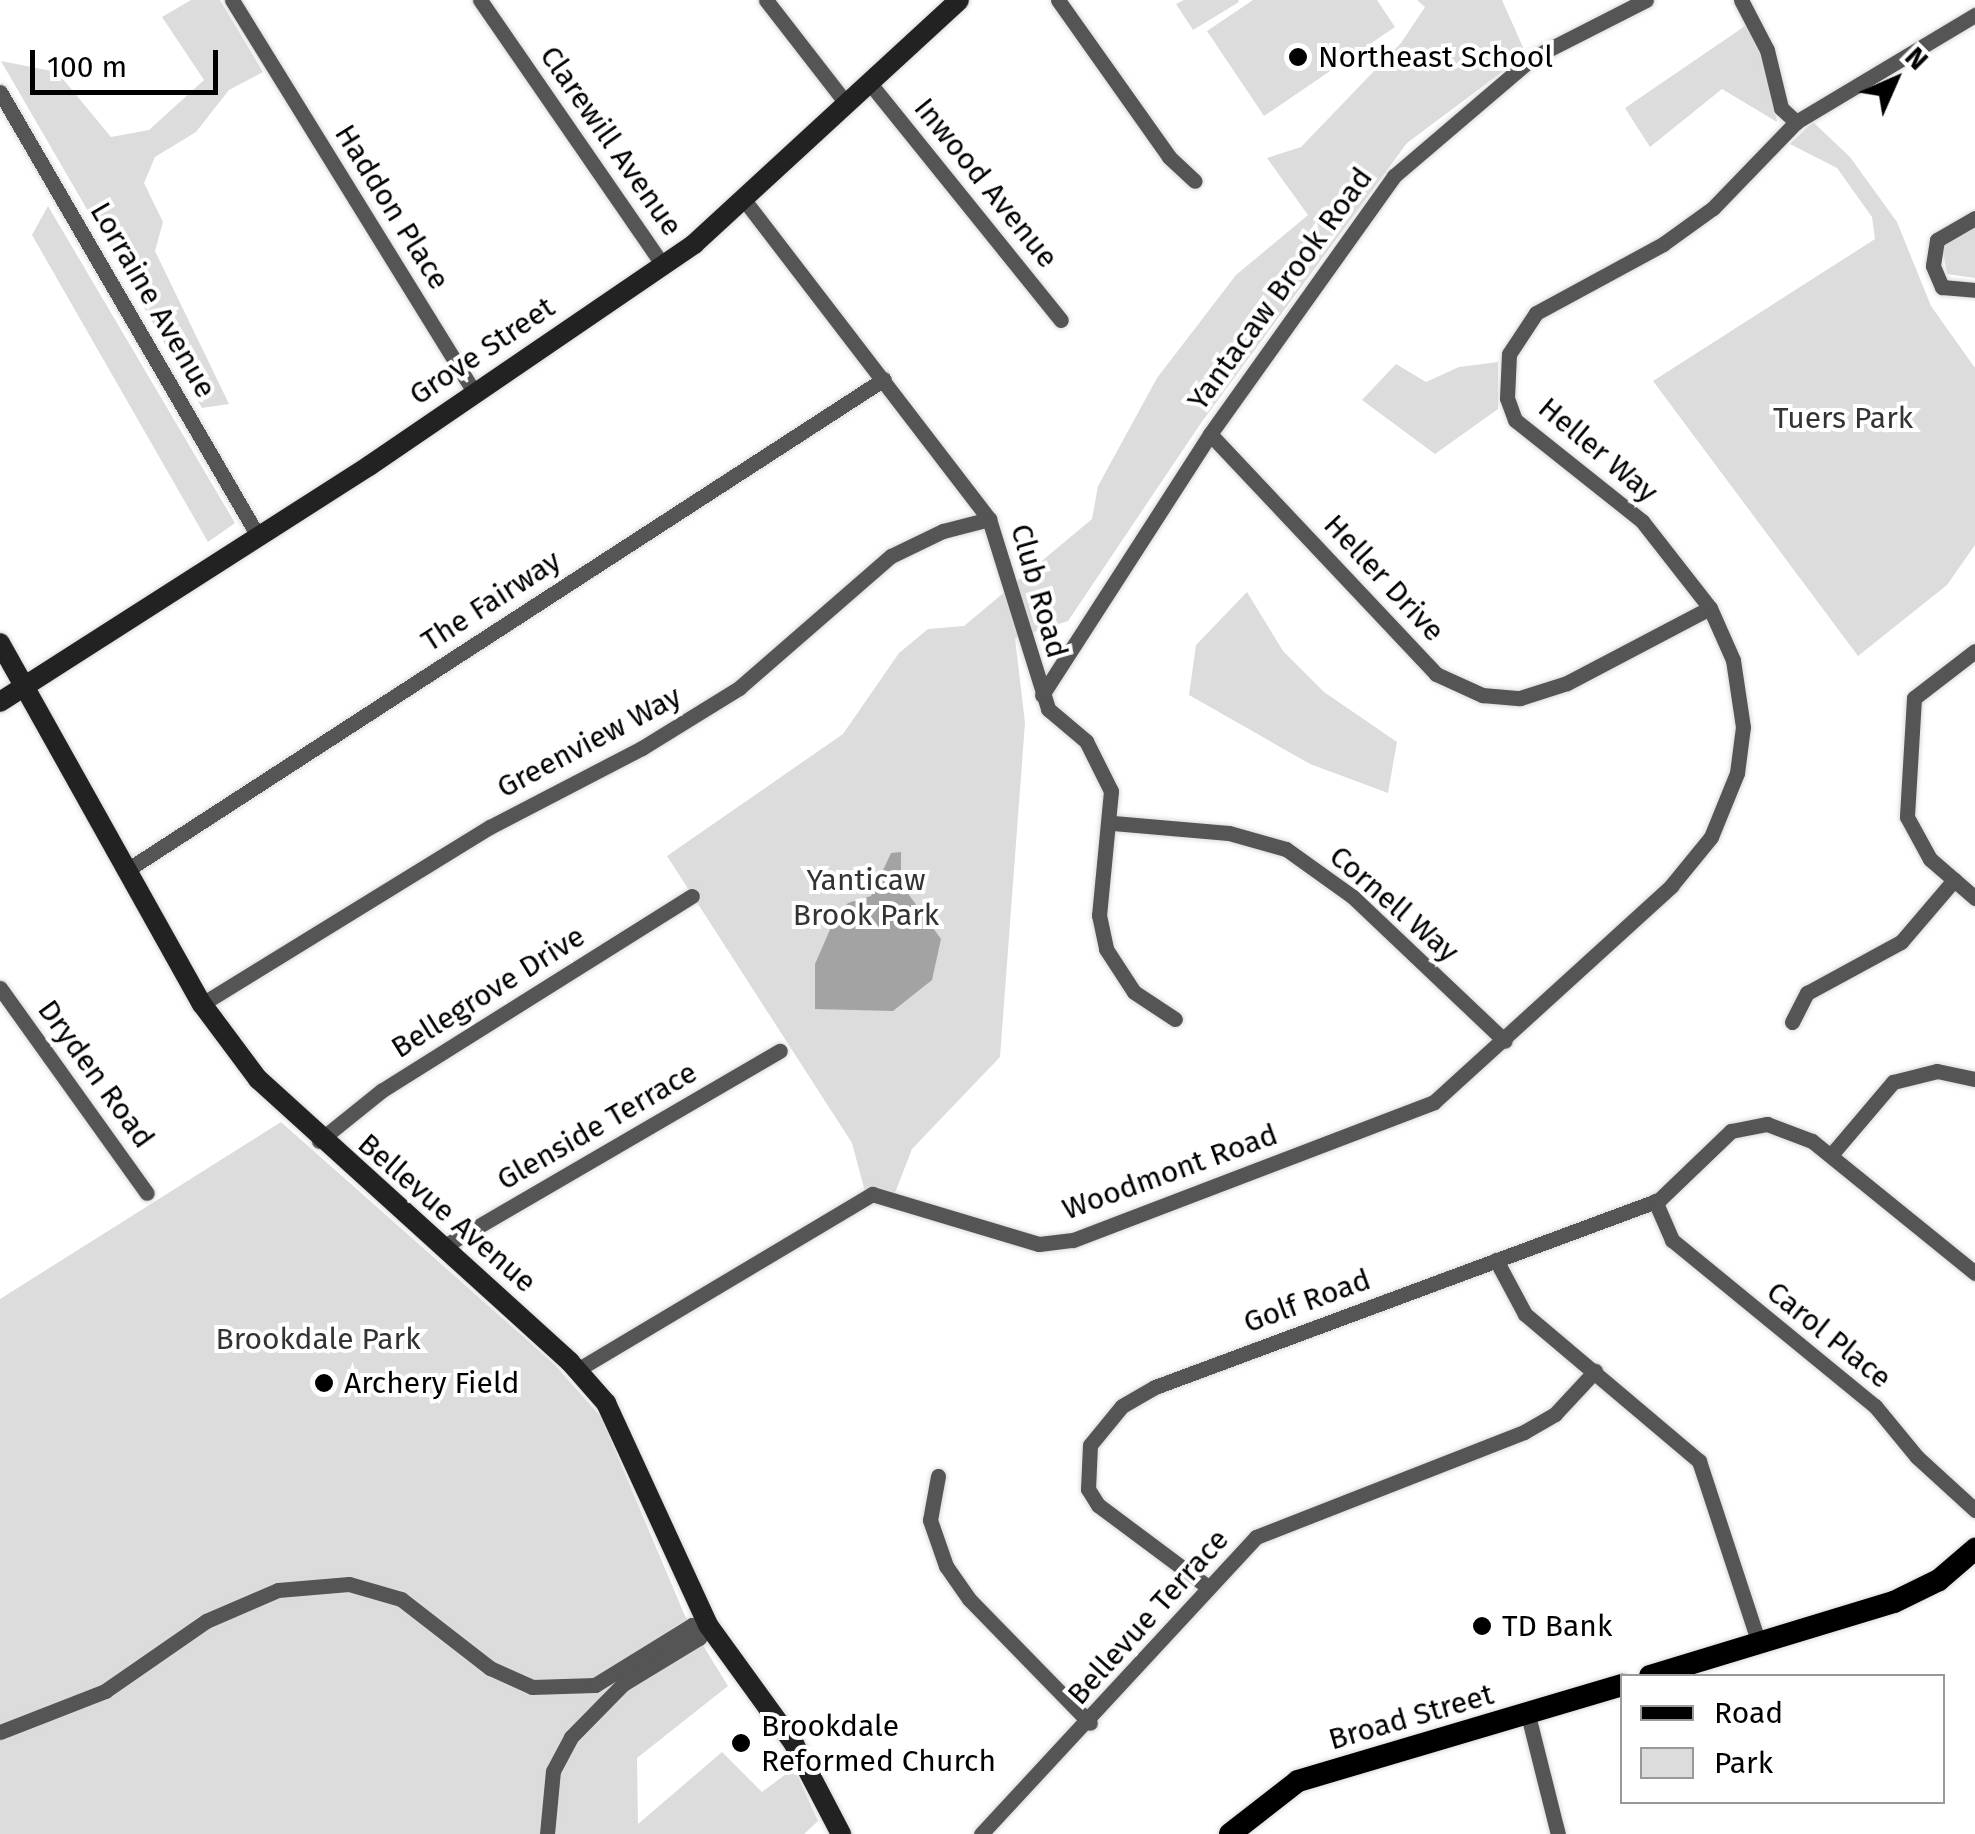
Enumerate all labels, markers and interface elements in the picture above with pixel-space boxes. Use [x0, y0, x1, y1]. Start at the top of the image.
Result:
scale bar [35, 30, 222, 92]
north arrow [1845, 30, 1945, 130]
street label: Clarewill Avenue [532, 39, 690, 243]
place label: Northeast School [1318, 39, 1553, 75]
text: N [1898, 40, 1935, 77]
marker: Northeast School [1287, 46, 1309, 68]
text: 100 m [47, 49, 127, 85]
street label: Inwood Avenue [906, 91, 1066, 275]
street label: Haddon Place [327, 118, 457, 296]
street label: Yantacaw Brook Road [1180, 161, 1380, 417]
street label: Lorraine Avenue [82, 196, 224, 404]
street label: Grove Street [403, 289, 561, 413]
street label: Heller Way [1531, 390, 1665, 510]
park label: Tuers Park [1773, 400, 1913, 436]
street label: Heller Drive [1316, 507, 1452, 649]
street label: Club Road [1003, 520, 1075, 662]
street label: The Fairway [415, 543, 567, 659]
street label: Greenview Way [491, 678, 687, 806]
street label: Cornell Way [1322, 838, 1466, 970]
park label: Yanticaw Brook Park [793, 862, 939, 932]
street label: Bellegrove Drive [385, 918, 591, 1066]
street label: Dryden Road [30, 993, 162, 1155]
street label: Glenside Terrace [491, 1054, 703, 1198]
street label: Woodmont Road [1058, 1116, 1282, 1228]
street label: Bellevue Avenue [351, 1126, 543, 1300]
street label: Golf Road [1239, 1261, 1375, 1341]
street label: Carol Place [1759, 1274, 1899, 1396]
park label: Brookdale Park [216, 1321, 420, 1357]
place label: Archery Field [344, 1365, 519, 1401]
marker: Archery Field [313, 1372, 335, 1394]
street label: Bellevue Terrace [1060, 1522, 1236, 1712]
place label: TD Bank [1502, 1608, 1612, 1644]
marker: TD Bank [1471, 1615, 1493, 1637]
legend [1620, 1674, 1945, 1804]
street label: Broad Street [1324, 1676, 1498, 1758]
text: Road [1714, 1695, 1783, 1731]
place label: Brookdale Reformed Church [761, 1708, 996, 1778]
marker: Brookdale Reformed Church [730, 1732, 752, 1754]
text: Park [1714, 1745, 1773, 1781]

